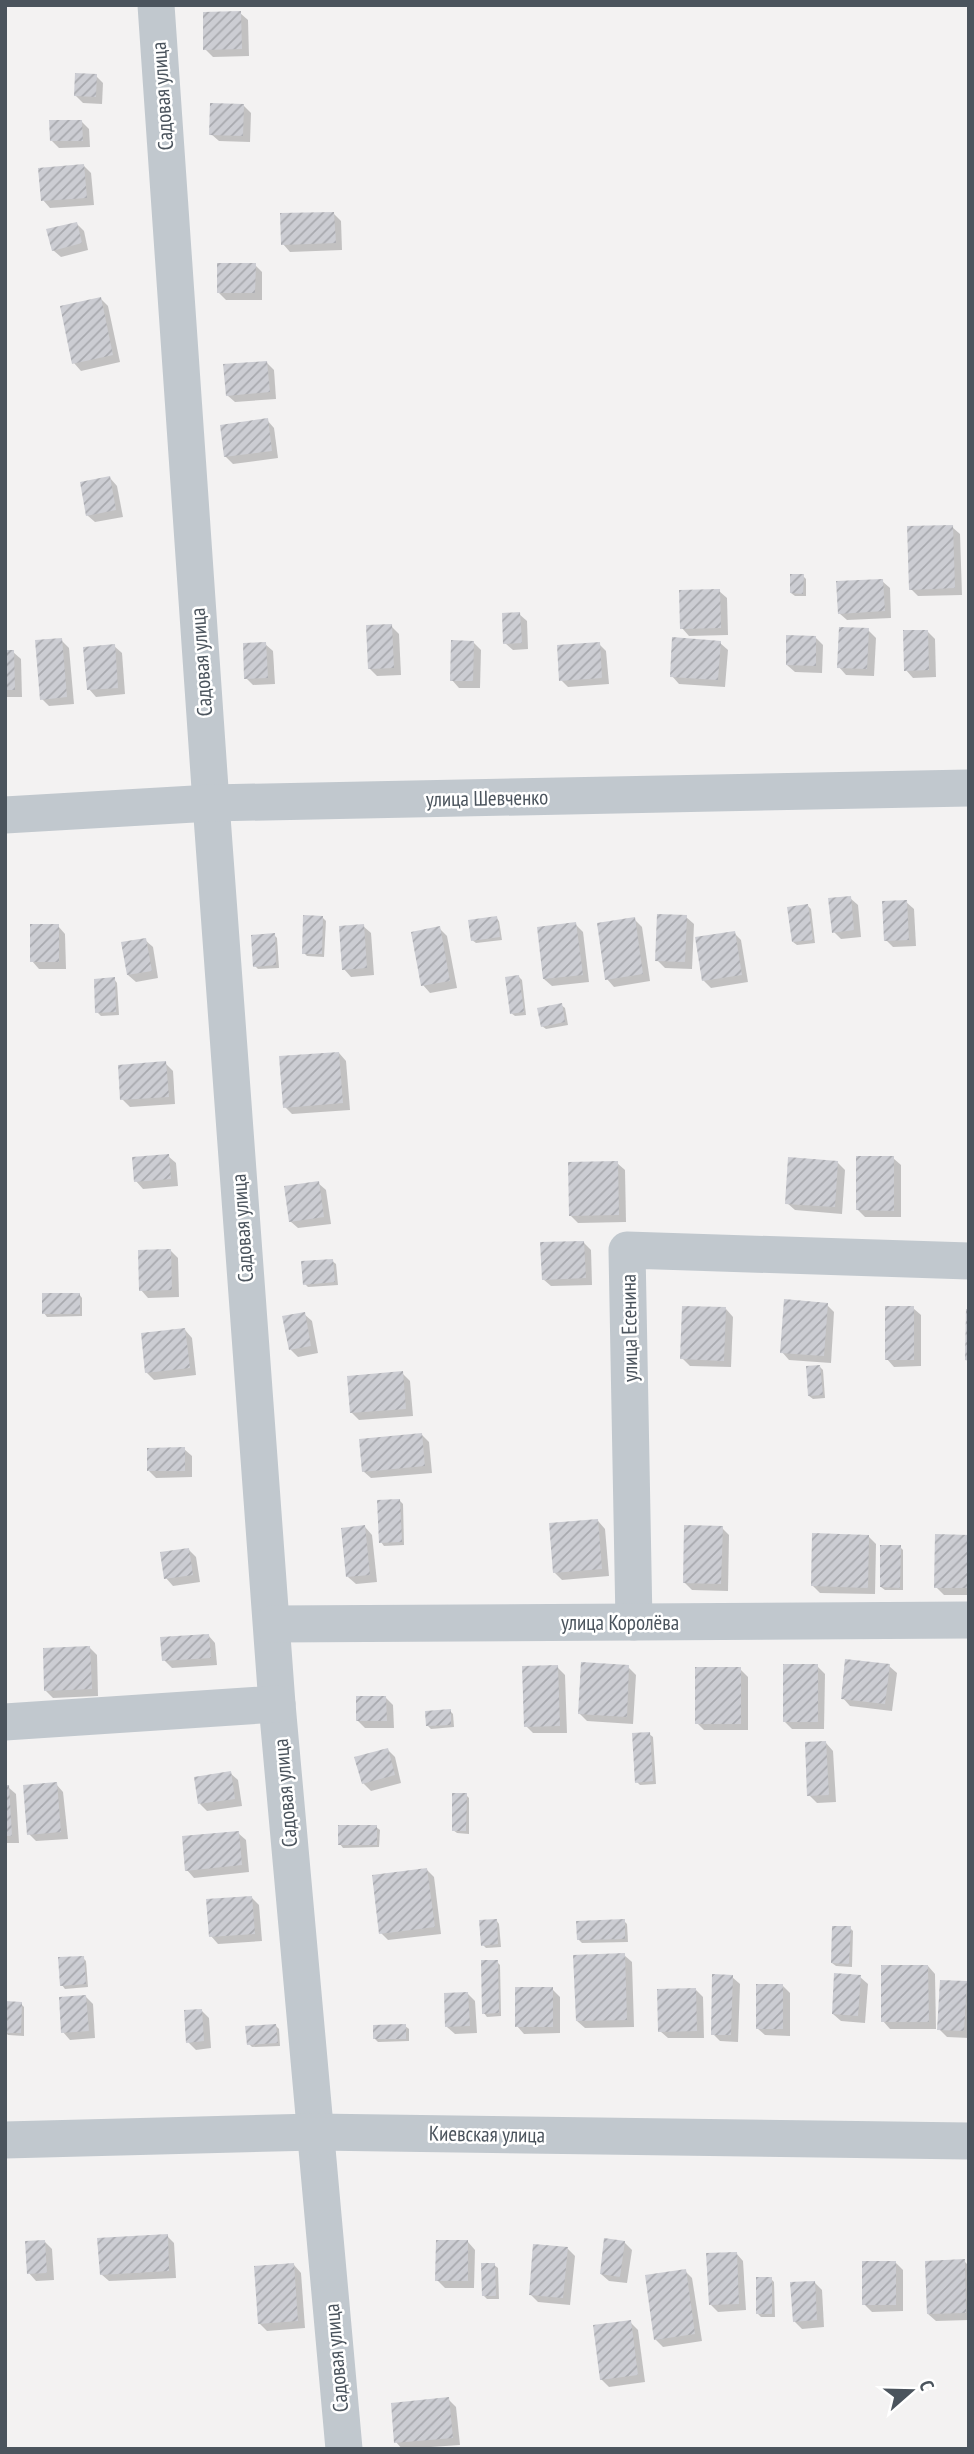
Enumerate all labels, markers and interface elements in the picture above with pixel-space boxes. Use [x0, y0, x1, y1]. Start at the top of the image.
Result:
street label: Садовая улица [145, 41, 179, 151]
street label: Садовая улица [184, 607, 218, 717]
street label: улица Шевченко [426, 783, 548, 813]
street label: Садовая улица [225, 1173, 259, 1283]
street label: улица Есенина [615, 1274, 643, 1382]
street label: улица Королёва [561, 1609, 679, 1636]
street label: Садовая улица [267, 1738, 303, 1848]
street label: Киевская улица [429, 2119, 545, 2149]
street label: Садовая улица [318, 2303, 354, 2413]
north arrow [876, 2356, 946, 2426]
text: С [914, 2377, 940, 2394]

